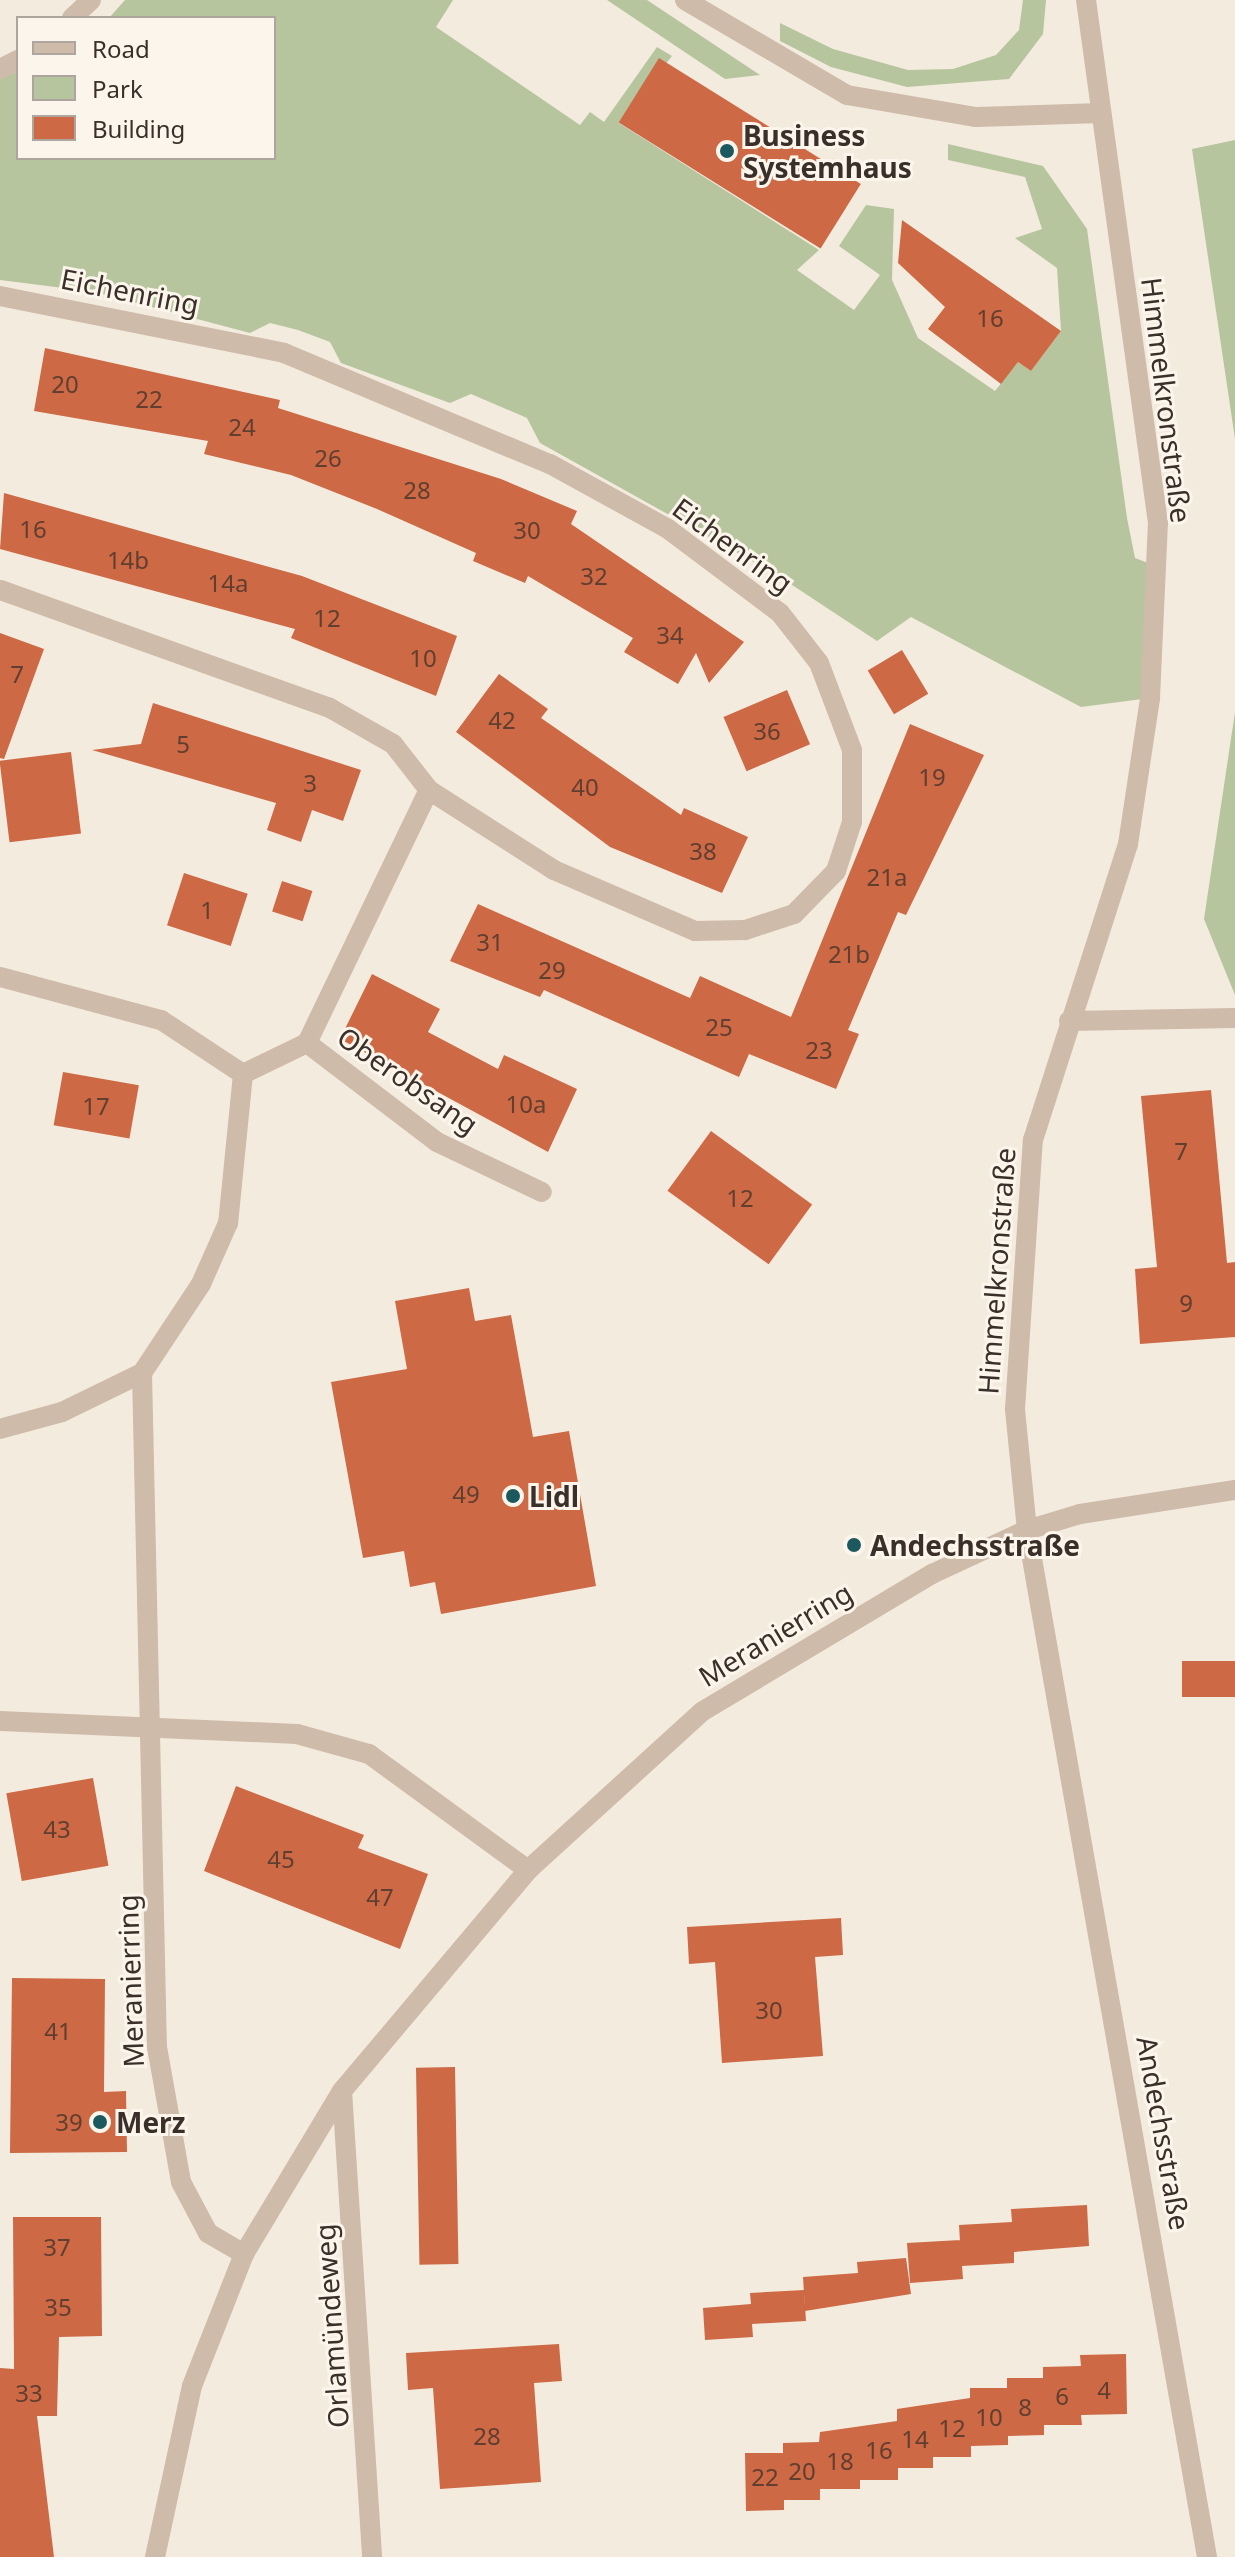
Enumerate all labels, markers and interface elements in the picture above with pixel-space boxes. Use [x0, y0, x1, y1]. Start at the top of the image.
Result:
legend [16, 16, 276, 160]
text: Road [92, 32, 150, 65]
text: Park [92, 72, 143, 105]
text: Building [92, 112, 185, 145]
place label: Business Systemhaus [743, 118, 912, 184]
marker: Business Systemhaus [718, 142, 736, 160]
street label: Eichenring [58, 261, 202, 321]
street label: Himmelkronstraße [1135, 275, 1199, 525]
house number: 16 [976, 304, 1004, 332]
house number: 20 [51, 370, 79, 398]
house number: 22 [135, 385, 163, 413]
house number: 24 [228, 413, 256, 441]
house number: 26 [314, 444, 342, 472]
house number: 28 [403, 476, 431, 504]
street label: Eichenring [667, 490, 799, 600]
house number: 16 [19, 515, 47, 543]
house number: 30 [513, 516, 541, 544]
house number: 14b [107, 546, 149, 574]
house number: 32 [580, 562, 608, 590]
house number: 14a [208, 569, 248, 597]
house number: 12 [313, 604, 341, 632]
house number: 34 [656, 621, 684, 649]
house number: 10 [409, 644, 437, 672]
house number: 7 [10, 660, 24, 688]
house number: 42 [488, 706, 516, 734]
house number: 36 [753, 717, 781, 745]
house number: 5 [176, 730, 190, 758]
house number: 19 [918, 763, 946, 791]
house number: 3 [303, 769, 317, 797]
house number: 40 [571, 773, 599, 801]
house number: 38 [689, 837, 717, 865]
house number: 21a [867, 863, 907, 891]
house number: 1 [200, 896, 214, 924]
house number: 31 [476, 928, 504, 956]
house number: 21b [828, 940, 870, 968]
house number: 29 [538, 956, 566, 984]
house number: 25 [705, 1013, 733, 1041]
street label: Oberobsang [331, 1019, 485, 1141]
house number: 23 [805, 1036, 833, 1064]
house number: 10a [506, 1090, 546, 1118]
house number: 17 [82, 1092, 110, 1120]
house number: 7 [1174, 1137, 1188, 1165]
street label: Himmelkronstraße [971, 1147, 1021, 1395]
house number: 12 [726, 1184, 754, 1212]
house number: 9 [1179, 1289, 1193, 1317]
place label: Lidl [529, 1479, 579, 1513]
house number: 49 [452, 1480, 480, 1508]
marker: Lidl [504, 1487, 522, 1505]
place label: Andechsstraße [870, 1528, 1080, 1562]
marker: Andechsstraße [845, 1536, 863, 1554]
street label: Meranierring [692, 1575, 858, 1693]
house number: 43 [43, 1815, 71, 1843]
house number: 45 [267, 1845, 295, 1873]
house number: 47 [366, 1883, 394, 1911]
street label: Meranierring [110, 1894, 150, 2068]
house number: 30 [755, 1996, 783, 2024]
house number: 41 [44, 2017, 72, 2045]
street label: Andechsstraße [1130, 2034, 1198, 2232]
place label: Merz [116, 2105, 185, 2139]
house number: 39 [55, 2108, 83, 2136]
marker: Merz [91, 2113, 109, 2131]
street label: Orlamündeweg [307, 2223, 355, 2429]
house number: 37 [43, 2233, 71, 2261]
house number: 35 [44, 2293, 72, 2321]
house number: 4 [1097, 2376, 1111, 2404]
house number: 33 [15, 2379, 43, 2407]
house number: 6 [1055, 2382, 1069, 2410]
house number: 8 [1018, 2393, 1032, 2421]
house number: 10 [975, 2403, 1003, 2431]
house number: 12 [938, 2414, 966, 2442]
house number: 28 [473, 2422, 501, 2450]
house number: 14 [901, 2425, 929, 2453]
house number: 16 [865, 2436, 893, 2464]
house number: 18 [826, 2447, 854, 2475]
house number: 20 [788, 2457, 816, 2485]
house number: 22 [751, 2463, 779, 2491]

